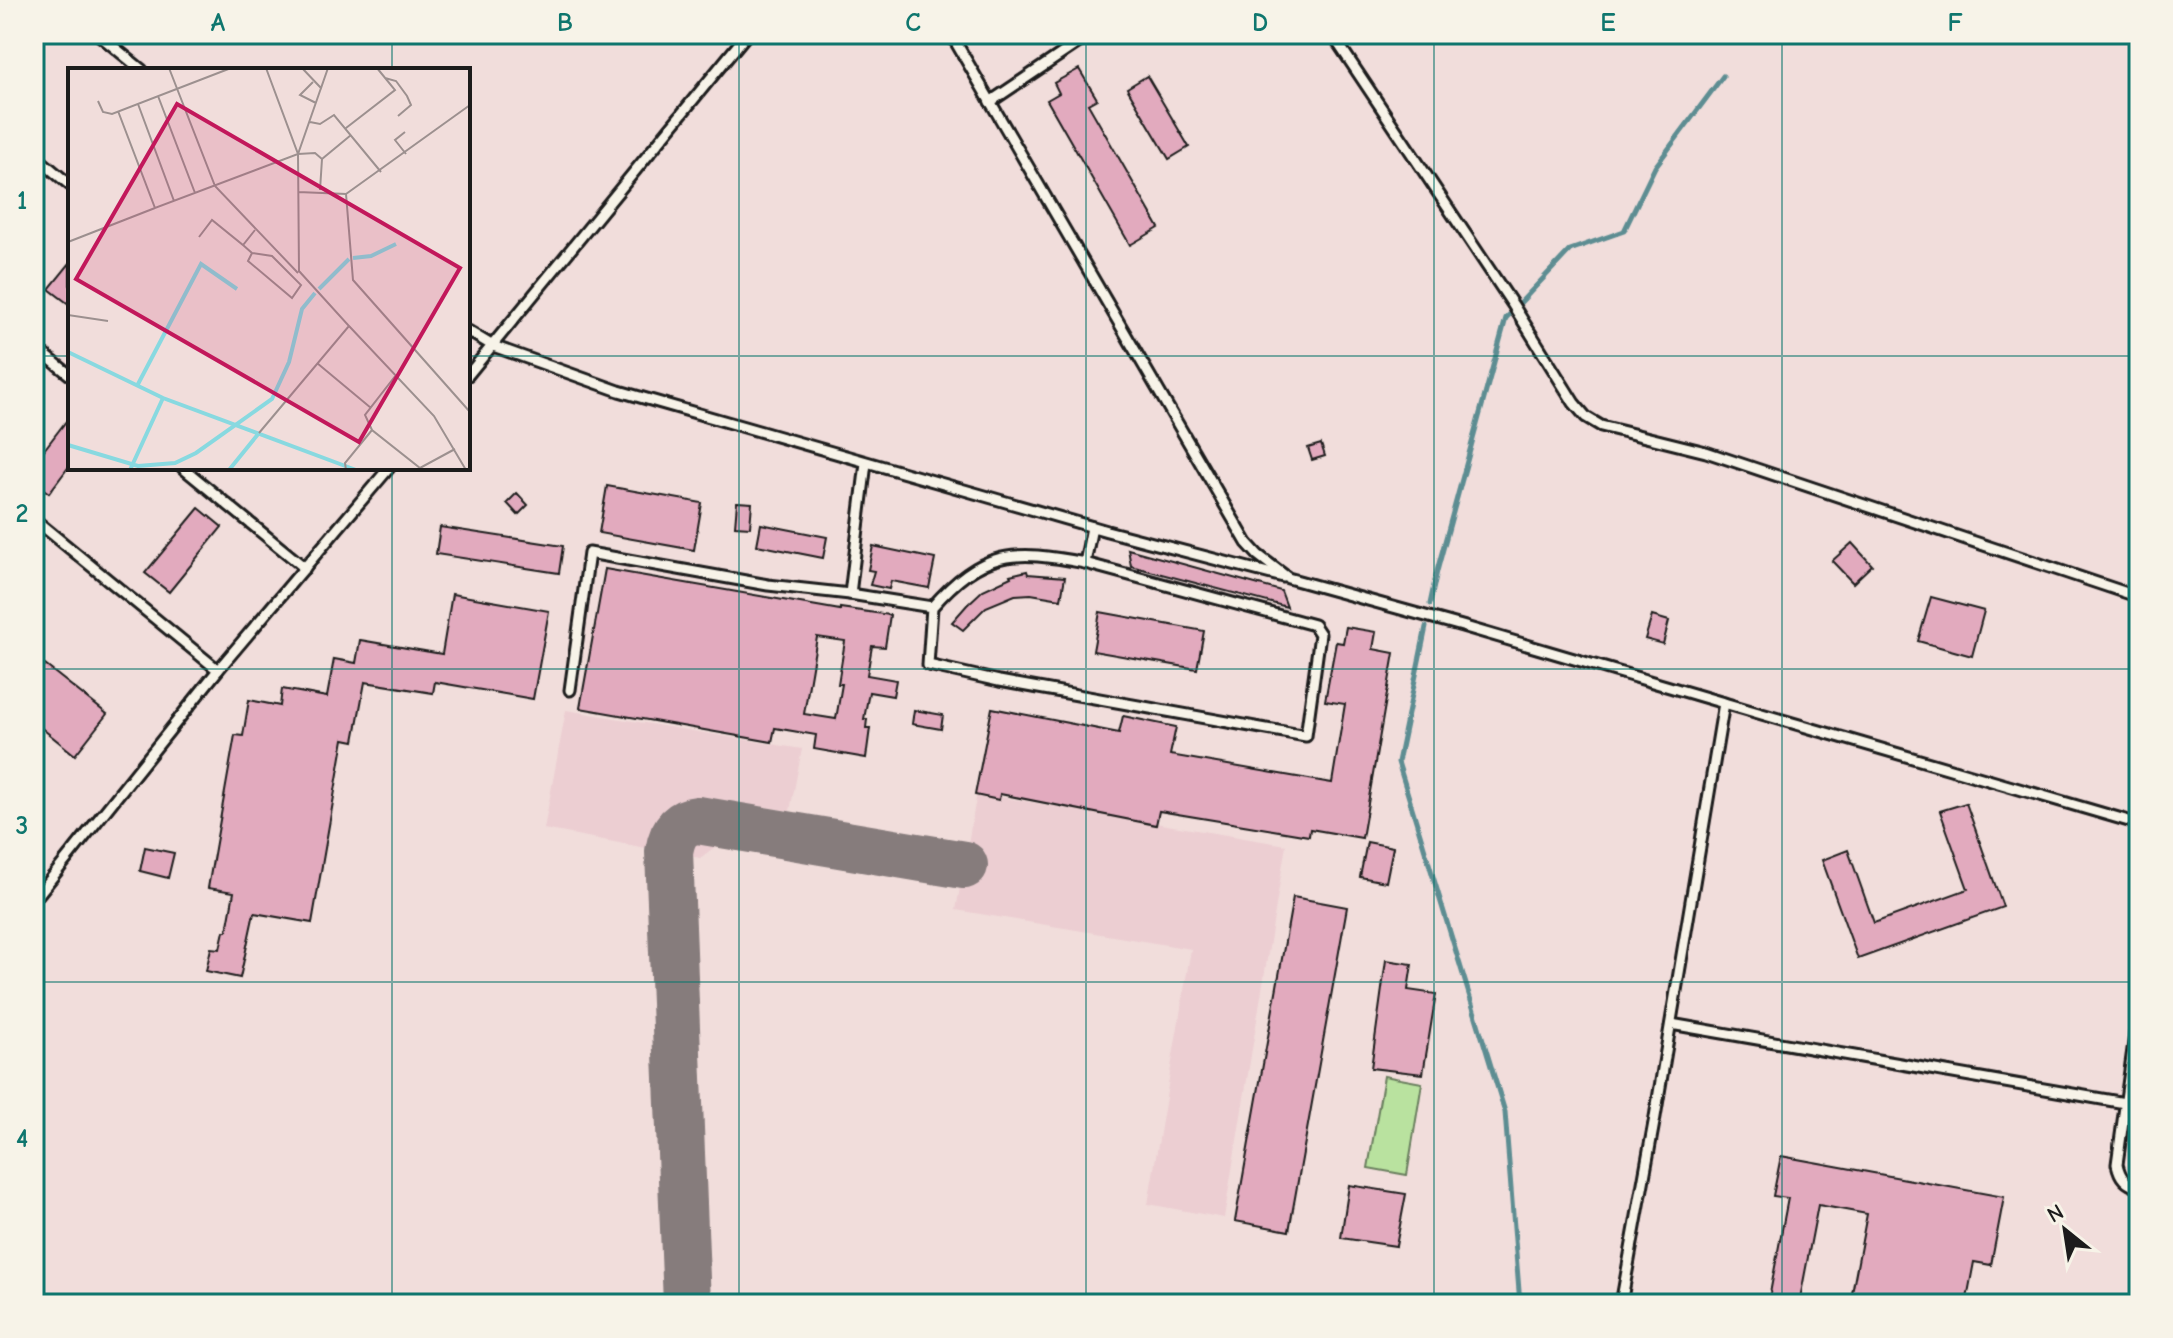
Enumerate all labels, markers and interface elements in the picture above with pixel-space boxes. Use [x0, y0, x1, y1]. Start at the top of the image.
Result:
text: A [211, 8, 226, 38]
text: B [557, 8, 573, 38]
text: C [905, 8, 921, 38]
text: D [1252, 8, 1268, 38]
text: E [1600, 8, 1616, 38]
text: F [1947, 8, 1963, 38]
inset map [68, 68, 470, 470]
text: 1 [17, 186, 27, 216]
text: 2 [16, 499, 28, 529]
text: 3 [16, 811, 28, 841]
text: 4 [16, 1124, 28, 1154]
north arrow [2025, 1190, 2105, 1270]
text: N [2043, 1199, 2068, 1228]

